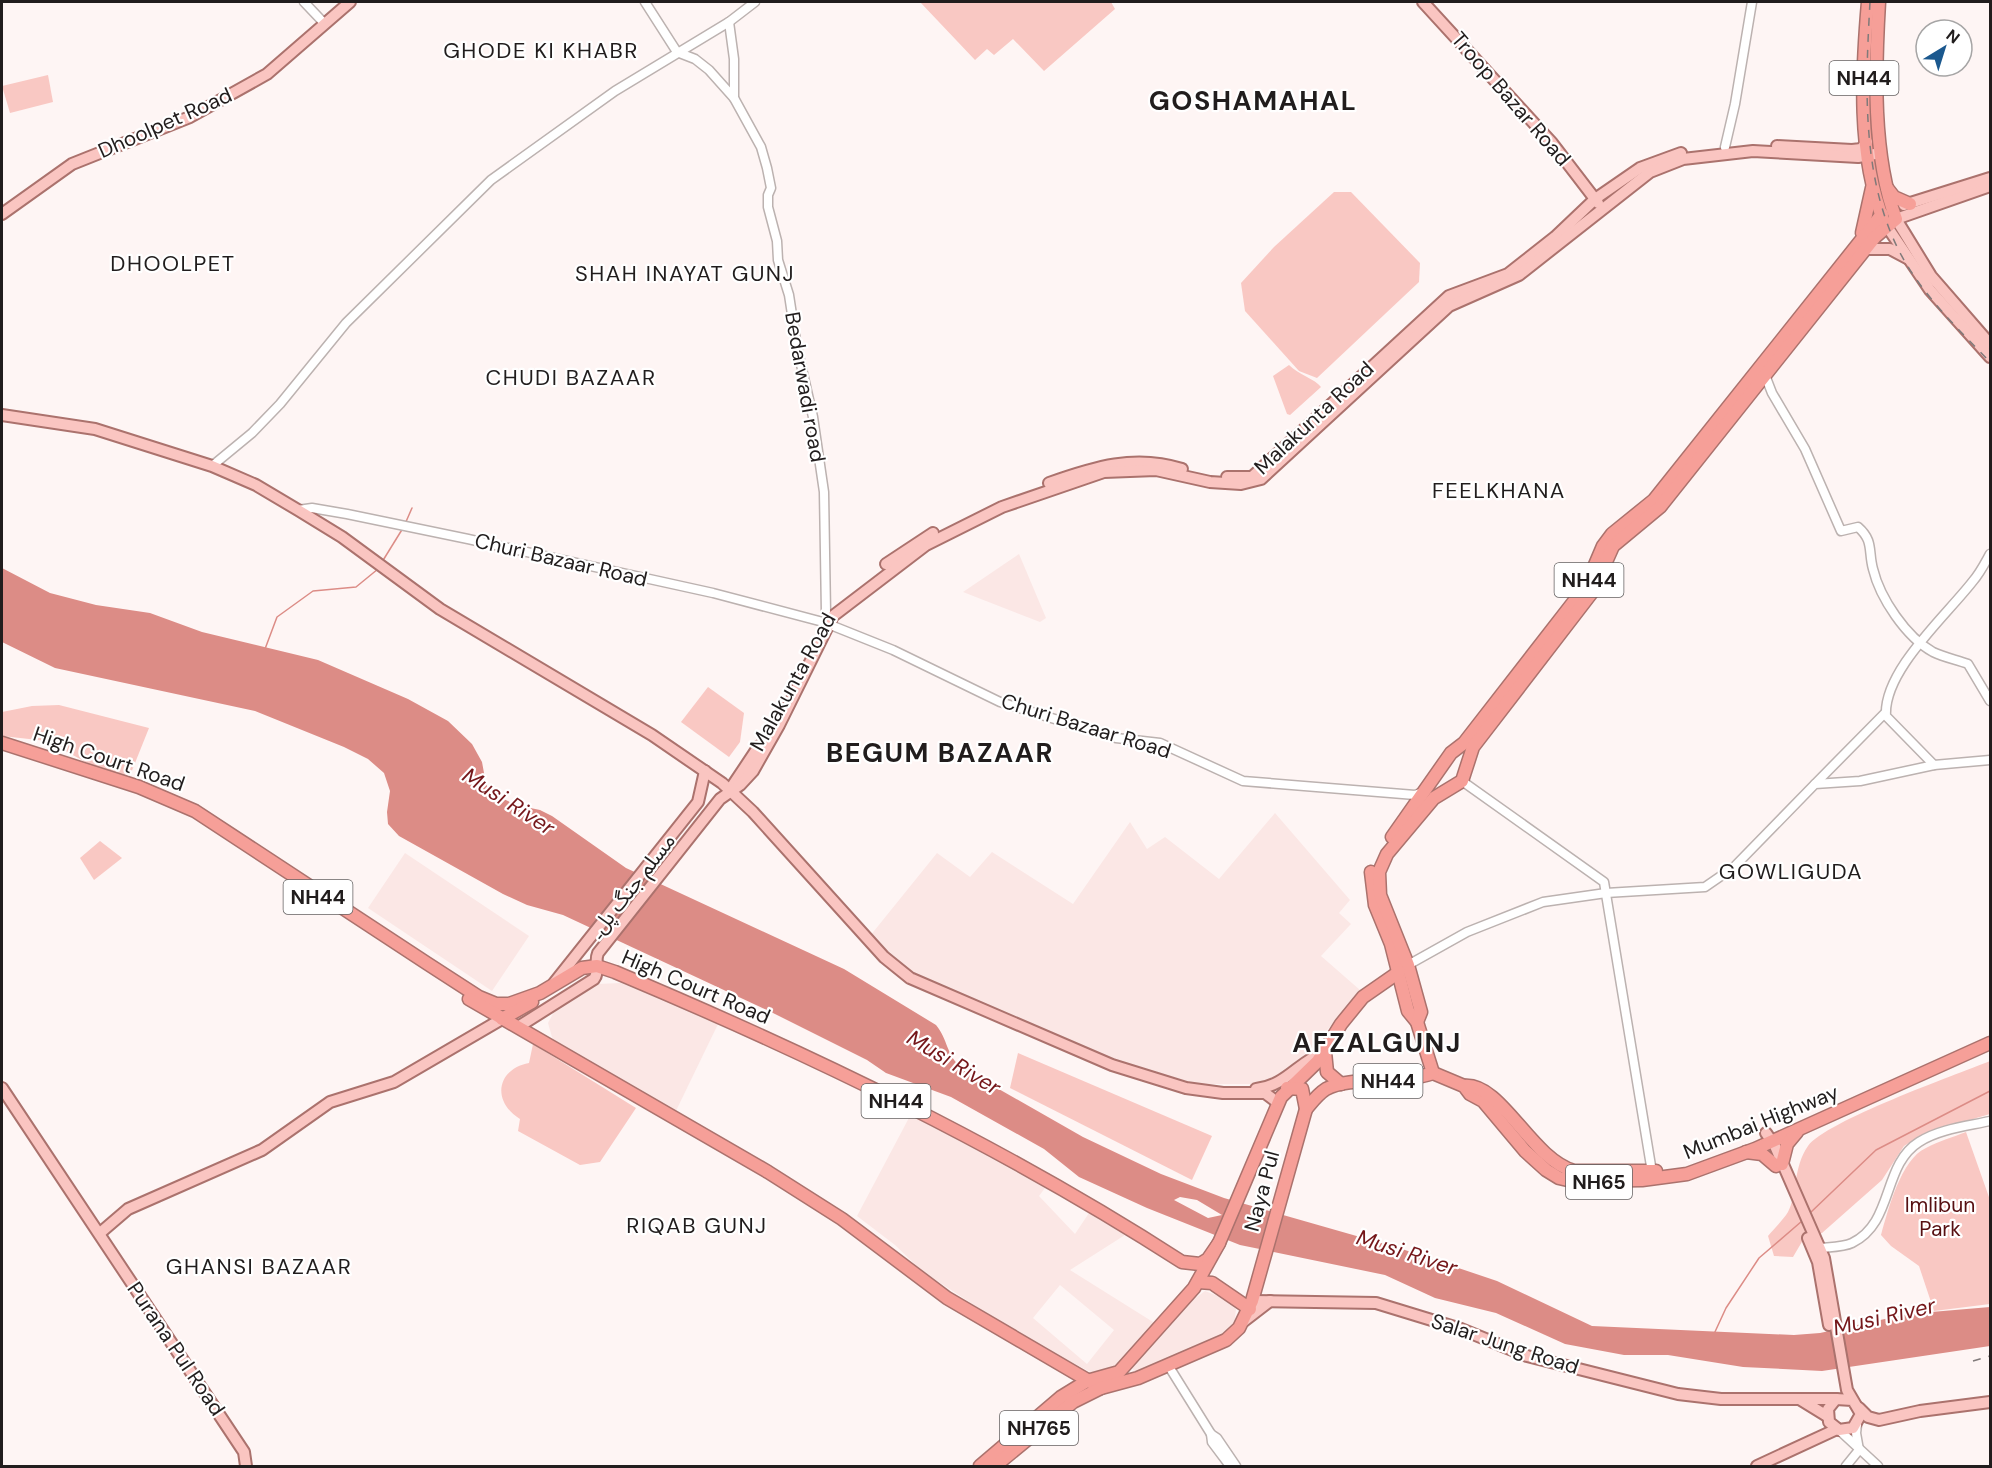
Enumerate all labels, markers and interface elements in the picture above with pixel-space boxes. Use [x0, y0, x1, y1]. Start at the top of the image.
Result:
north arrow [1914, 18, 1974, 78]
text: N [1942, 25, 1964, 48]
street label: Troop Bazar Road [1445, 26, 1577, 172]
district label: GHODE KI KHABR [443, 36, 639, 65]
road number: NH44 [1830, 61, 1898, 95]
street label: Dhoolpet Road [94, 81, 236, 165]
district label: GOSHAMAHAL [1149, 83, 1357, 118]
district label: DHOOLPET [110, 249, 236, 278]
district label: SHAH INAYAT GUNJ [575, 259, 795, 288]
street label: Bedarwadi road [778, 310, 832, 464]
street label: Malakunta Road [1248, 355, 1380, 481]
district label: CHUDI BAZAAR [485, 363, 657, 392]
district label: FEELKHANA [1432, 476, 1566, 505]
street label: Churi Bazaar Road [472, 527, 650, 593]
road number: NH44 [1554, 563, 1624, 597]
street label: Malakunta Road [743, 608, 843, 756]
street label: Churi Bazaar Road [998, 687, 1174, 765]
street label: High Court Road [29, 720, 189, 798]
district label: BEGUM BAZAAR [826, 735, 1054, 770]
water label: Musi River [457, 761, 561, 842]
street label: مسلم جنگ پل۔ [582, 828, 683, 945]
district label: GOWLIGUDA [1719, 857, 1863, 886]
road number: NH44 [284, 880, 352, 914]
street label: High Court Road [617, 943, 775, 1031]
water label: Musi River [902, 1023, 1007, 1102]
district label: AFZALGUNJ [1292, 1025, 1462, 1060]
road number: NH44 [1354, 1064, 1422, 1098]
street label: Mumbai Highway [1679, 1078, 1843, 1166]
road number: NH44 [862, 1084, 930, 1118]
street label: Naya Pul [1238, 1148, 1286, 1234]
road number: NH65 [1566, 1165, 1632, 1199]
park label: Imlibun Park [1905, 1191, 1975, 1243]
district label: RIQAB GUNJ [626, 1211, 768, 1240]
water label: Musi River [1353, 1223, 1462, 1283]
district label: GHANSI BAZAAR [166, 1252, 352, 1281]
street label: Purana Pul Road [121, 1277, 231, 1421]
water label: Musi River [1830, 1290, 1939, 1342]
street label: Salar Jung Road [1428, 1307, 1582, 1381]
road number: NH765 [1000, 1411, 1078, 1445]

